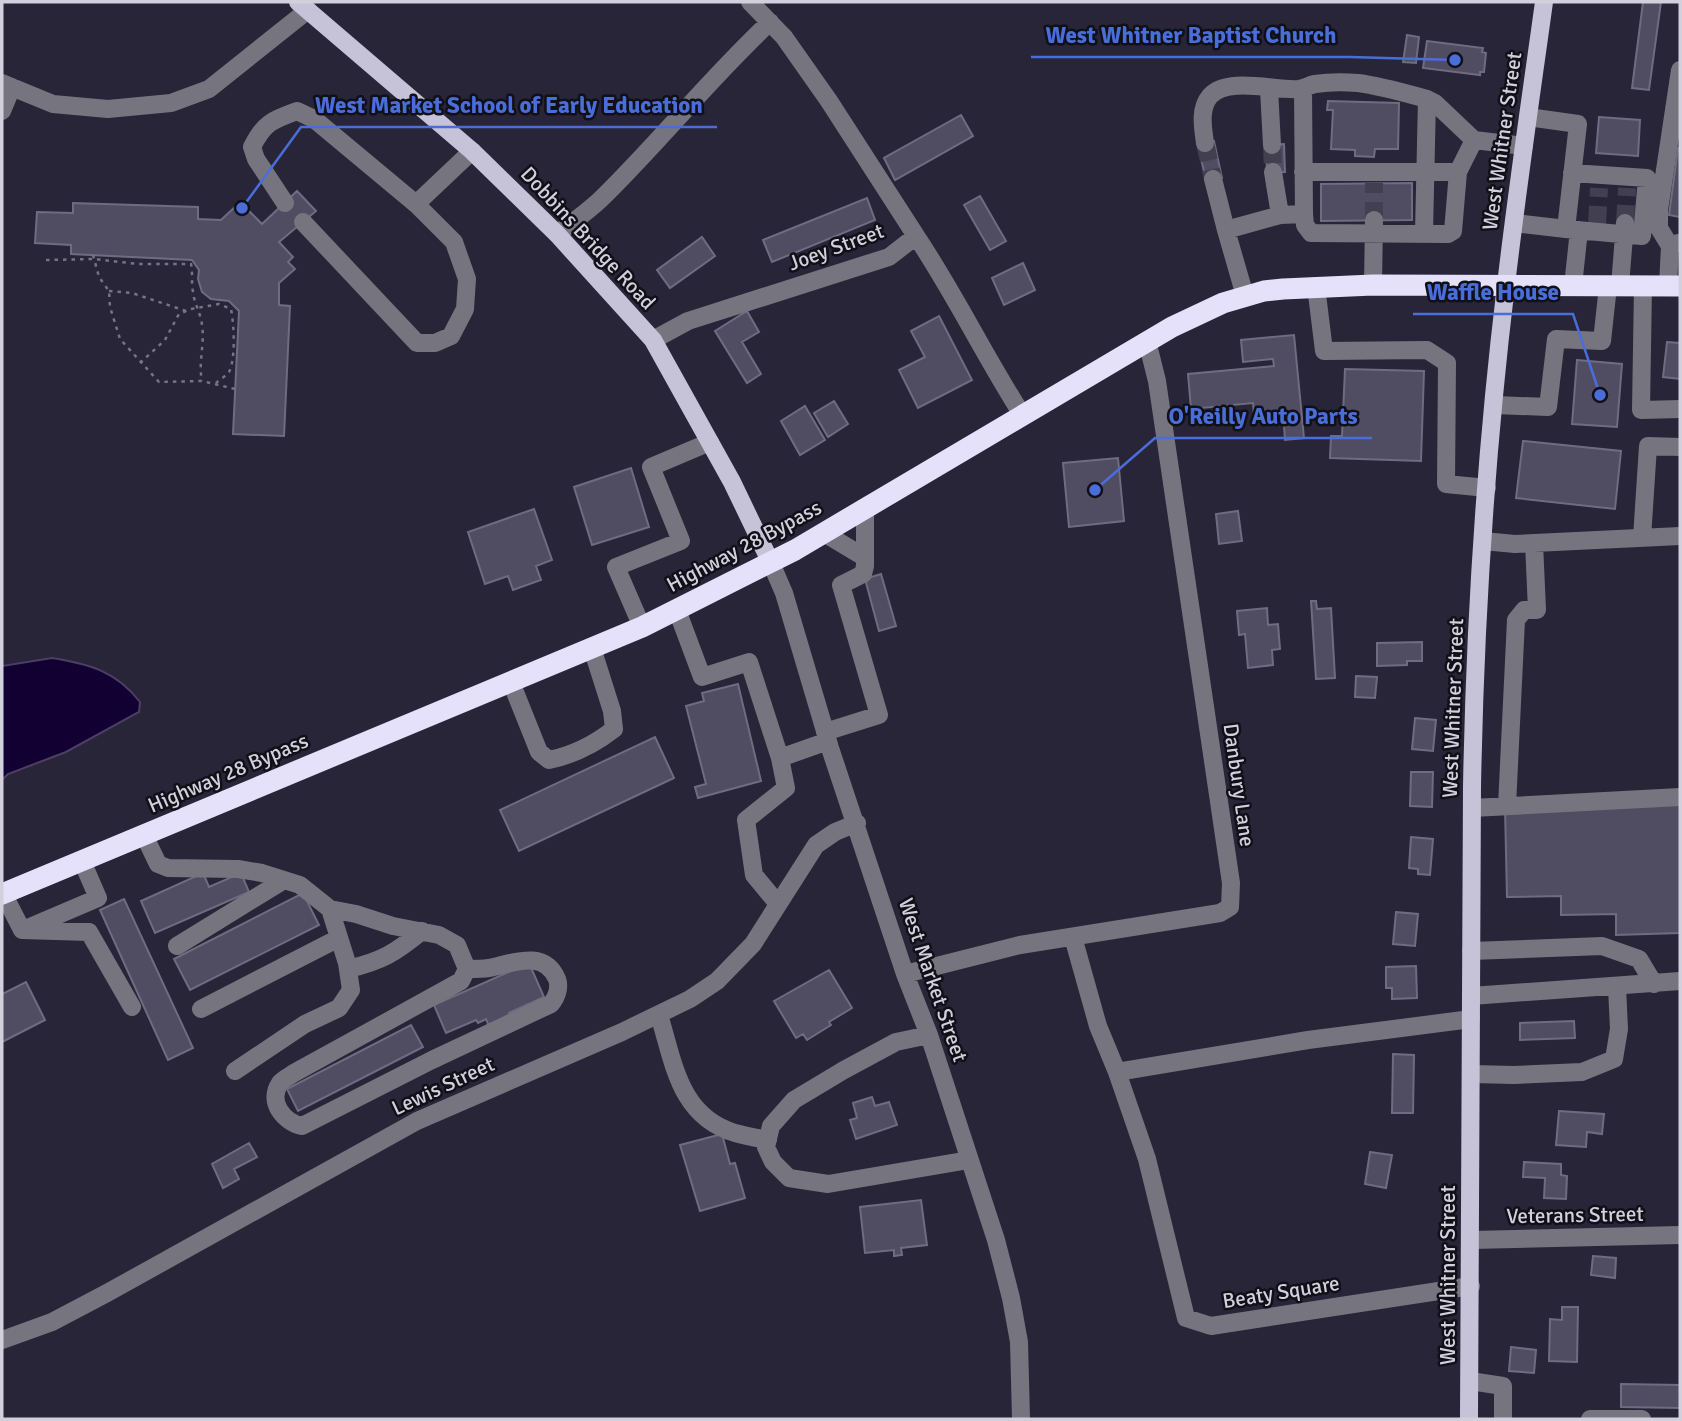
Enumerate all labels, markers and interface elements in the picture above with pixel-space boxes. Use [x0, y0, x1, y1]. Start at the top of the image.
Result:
callout: West Whitner Baptist Church [1031, 13, 1350, 57]
text: West Whitner Baptist Church [1046, 21, 1336, 50]
street label: West Whitner Street [1477, 50, 1527, 232]
callout: West Market School of Early Education [301, 83, 717, 127]
text: West Market School of Early Education [315, 91, 703, 120]
street label: Dobbins Bridge Road [515, 161, 661, 315]
street label: Joey Street [785, 218, 887, 276]
callout: Waffle House [1413, 270, 1573, 314]
text: Waffle House [1427, 278, 1559, 307]
callout: O'Reilly Auto Parts [1155, 394, 1372, 438]
text: O'Reilly Auto Parts [1168, 402, 1358, 431]
street label: Highway 28 Bypass [662, 494, 826, 598]
street label: West Whitner Street [1437, 618, 1469, 798]
street label: Danbury Lane [1217, 722, 1261, 848]
street label: Highway 28 Bypass [144, 728, 312, 818]
street label: West Market Street [893, 895, 973, 1065]
street label: Lewis Street [388, 1051, 498, 1121]
street label: West Whitner Street [1435, 1185, 1461, 1365]
street label: Veterans Street [1506, 1201, 1644, 1229]
street label: Beaty Square [1221, 1270, 1341, 1314]

